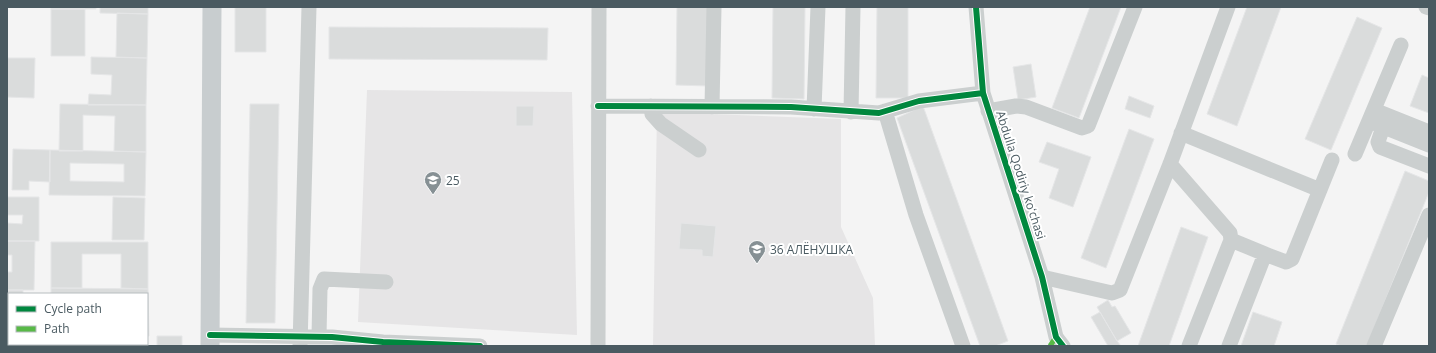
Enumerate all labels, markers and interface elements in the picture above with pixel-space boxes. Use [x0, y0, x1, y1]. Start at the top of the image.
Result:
street label: Abdulla Qodiriy koʻchasi [992, 109, 1050, 241]
school or university icon: 25 [423, 170, 443, 195]
place label: 25 [446, 172, 460, 189]
school or university icon: 36 АЛЁНУШКА [747, 239, 767, 264]
place label: 36 АЛЁНУШКА [770, 241, 853, 258]
legend [8, 293, 148, 345]
text: Cycle path [44, 300, 102, 317]
text: Path [44, 320, 70, 337]

